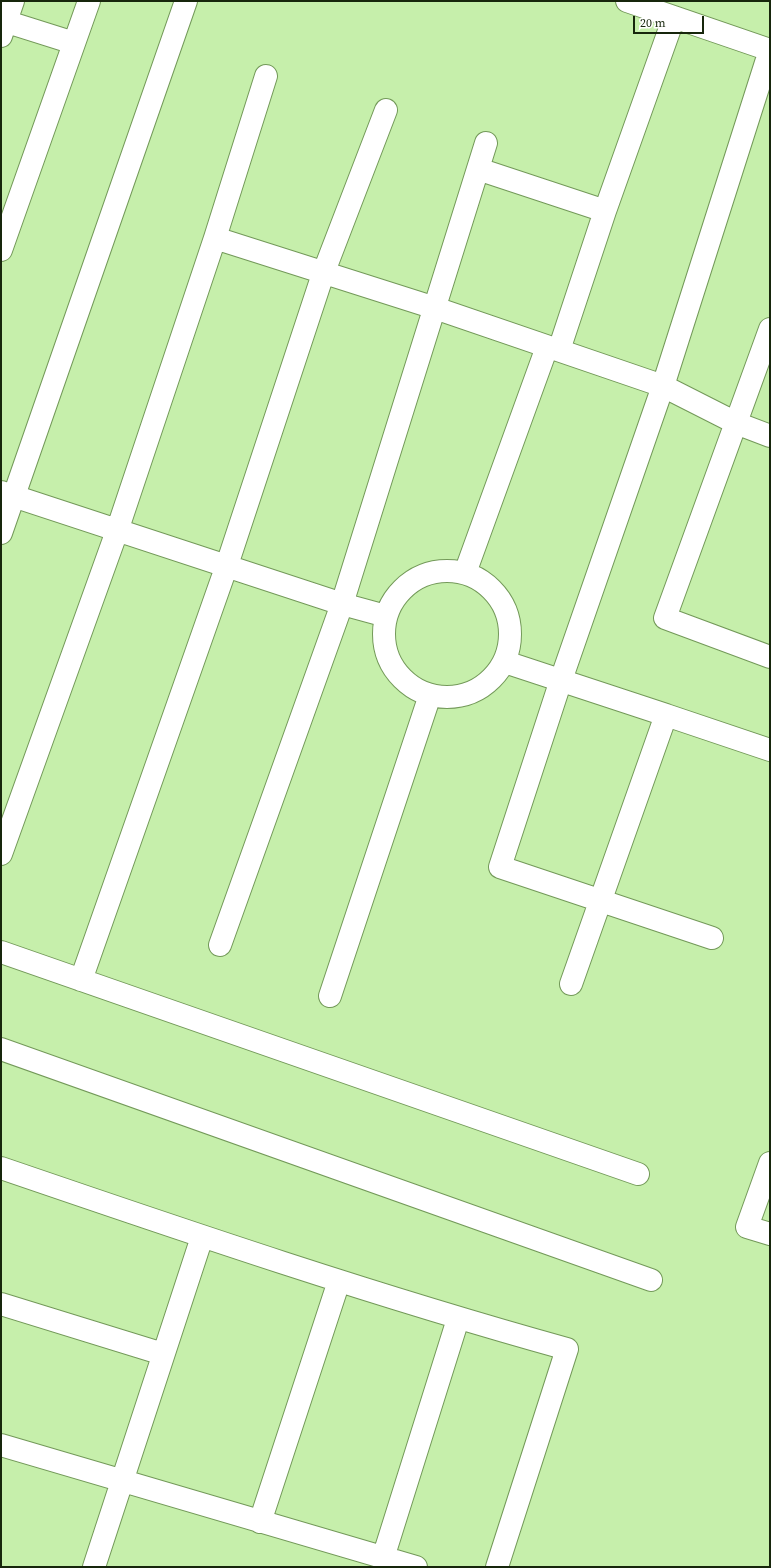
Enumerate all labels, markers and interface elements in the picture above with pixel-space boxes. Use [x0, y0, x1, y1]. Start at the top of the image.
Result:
scale bar [635, 8, 706, 34]
text: 20 m [640, 15, 666, 31]

